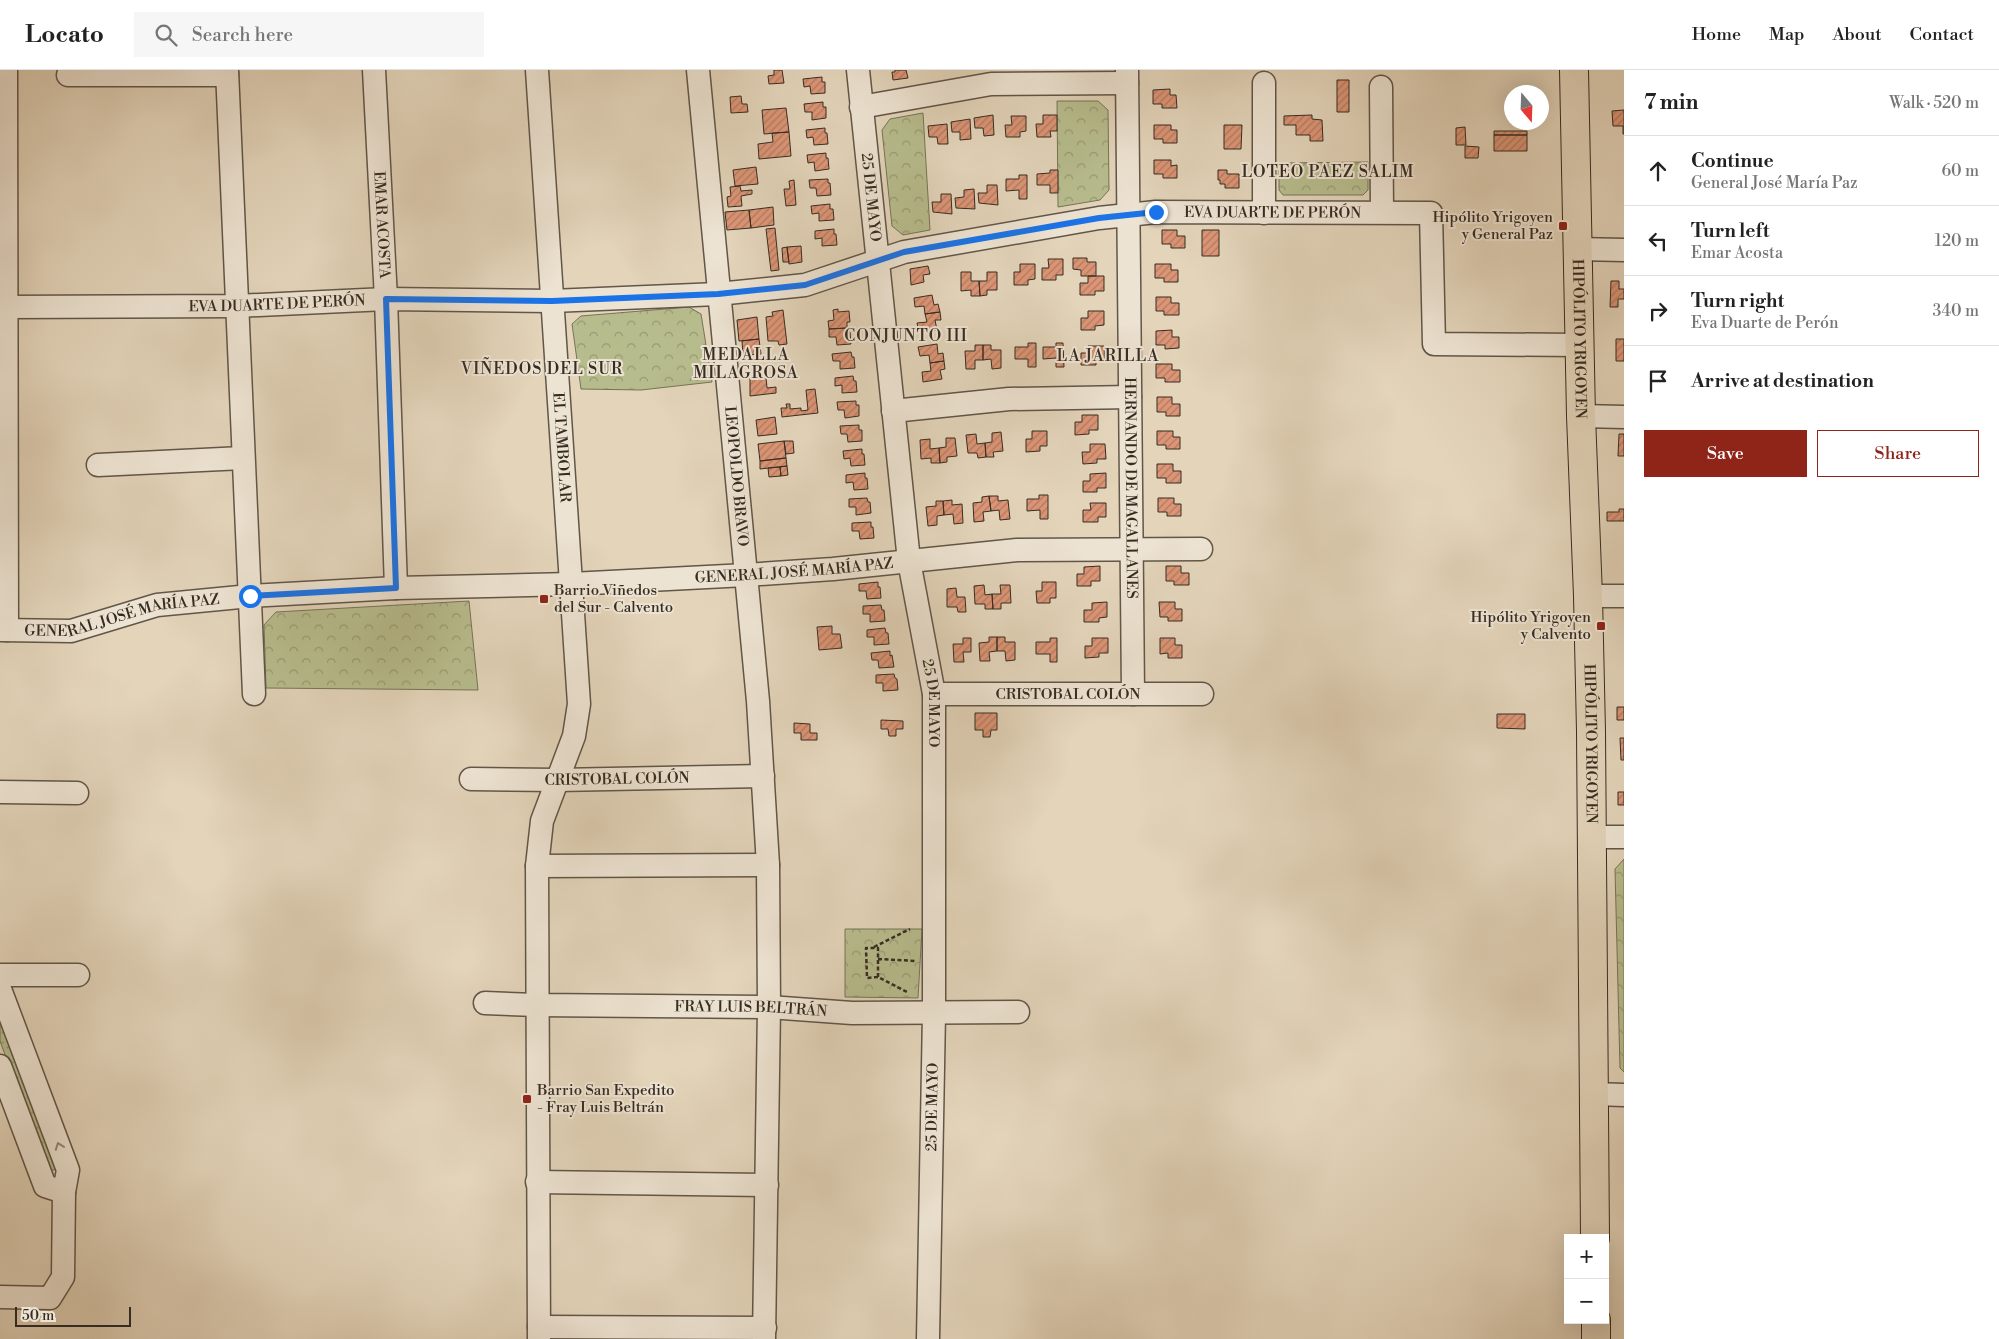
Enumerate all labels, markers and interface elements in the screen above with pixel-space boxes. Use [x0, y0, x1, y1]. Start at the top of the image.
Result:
search box [134, 12, 484, 57]
text: Locato [25, 20, 104, 50]
icon: search [152, 21, 180, 49]
text: Search here [192, 23, 293, 47]
text: Home [1692, 23, 1741, 46]
text: Map [1769, 23, 1805, 46]
text: About [1833, 23, 1882, 46]
text: Contact [1910, 23, 1974, 46]
north arrow [1504, 85, 1549, 130]
text: 7 min [1644, 90, 1698, 116]
text: Walk · 520 m [1889, 93, 1979, 113]
text: Continue [1691, 149, 1774, 173]
street label: 25 DE MAYO [857, 152, 885, 243]
icon: ahead [1644, 157, 1672, 185]
text: 60 m [1941, 161, 1979, 181]
district label: LOTEO PAEZ SALIM [1242, 162, 1414, 182]
street label: EMAR ACOSTA [369, 170, 394, 280]
text: General José María Paz [1691, 173, 1858, 193]
route end [1145, 201, 1168, 224]
street label: EVA DUARTE DE PERÓN [1184, 203, 1361, 223]
place label: Hipólito Yrigoyen y General Paz [1433, 208, 1553, 244]
text: Turn left [1691, 219, 1770, 243]
marker: Hipólito Yrigoyen y General Paz [1557, 220, 1569, 232]
icon: left [1644, 227, 1672, 255]
text: 120 m [1935, 231, 1979, 251]
text: Emar Acosta [1691, 243, 1783, 263]
street label: HIPÓLITO YRIGOYEN [1568, 259, 1590, 419]
text: Turn right [1691, 289, 1784, 313]
street label: EVA DUARTE DE PERÓN [188, 290, 366, 316]
icon: right [1644, 297, 1672, 325]
text: 340 m [1932, 301, 1979, 321]
text: Eva Duarte de Perón [1691, 313, 1838, 333]
district label: CONJUNTO III [844, 326, 968, 346]
district label: MEDALLA MILAGROSA [693, 345, 799, 383]
district label: LA JARILLA [1056, 346, 1160, 366]
district label: VIÑEDOS DEL SUR [460, 356, 623, 379]
icon: arrive [1644, 367, 1672, 395]
text: Arrive at destination [1691, 369, 1874, 393]
street label: HERNANDO DE MAGALLANES [1120, 377, 1141, 599]
street label: EL TAMBOLAR [548, 391, 575, 504]
street label: LEOPOLDO BRAVO [720, 405, 752, 548]
button: Save [1644, 430, 1807, 477]
button: Share [1817, 430, 1979, 477]
street label: GENERAL JOSÉ MARÍA PAZ [694, 554, 895, 588]
place label: Barrio Viñedos del Sur - Calvento [553, 581, 673, 617]
route start [239, 585, 262, 608]
street label: GENERAL JOSÉ MARÍA PAZ [24, 590, 221, 642]
marker: Barrio Viñedos del Sur - Calvento [538, 593, 550, 605]
place label: Hipólito Yrigoyen y Calvento [1471, 608, 1591, 644]
marker: Hipólito Yrigoyen y Calvento [1595, 620, 1607, 632]
street label: 25 DE MAYO [918, 658, 943, 748]
street label: HIPÓLITO YRIGOYEN [1580, 664, 1601, 824]
street label: CRISTOBAL COLÓN [995, 684, 1141, 704]
street label: CRISTOBAL COLÓN [544, 768, 690, 790]
street label: FRAY LUIS BELTRÁN [674, 997, 828, 1021]
street label: 25 DE MAYO [922, 1062, 943, 1152]
place label: Barrio San Expedito - Fray Luis Beltrán [536, 1081, 674, 1117]
marker: Barrio San Expedito - Fray Luis Beltrán [521, 1093, 533, 1105]
one-way arrow [55, 1142, 65, 1150]
map controls [1564, 1234, 1609, 1324]
button: + [1564, 1234, 1609, 1279]
button: − [1564, 1279, 1609, 1324]
scale bar [15, 1304, 131, 1327]
text: 50 m [22, 1307, 54, 1325]

